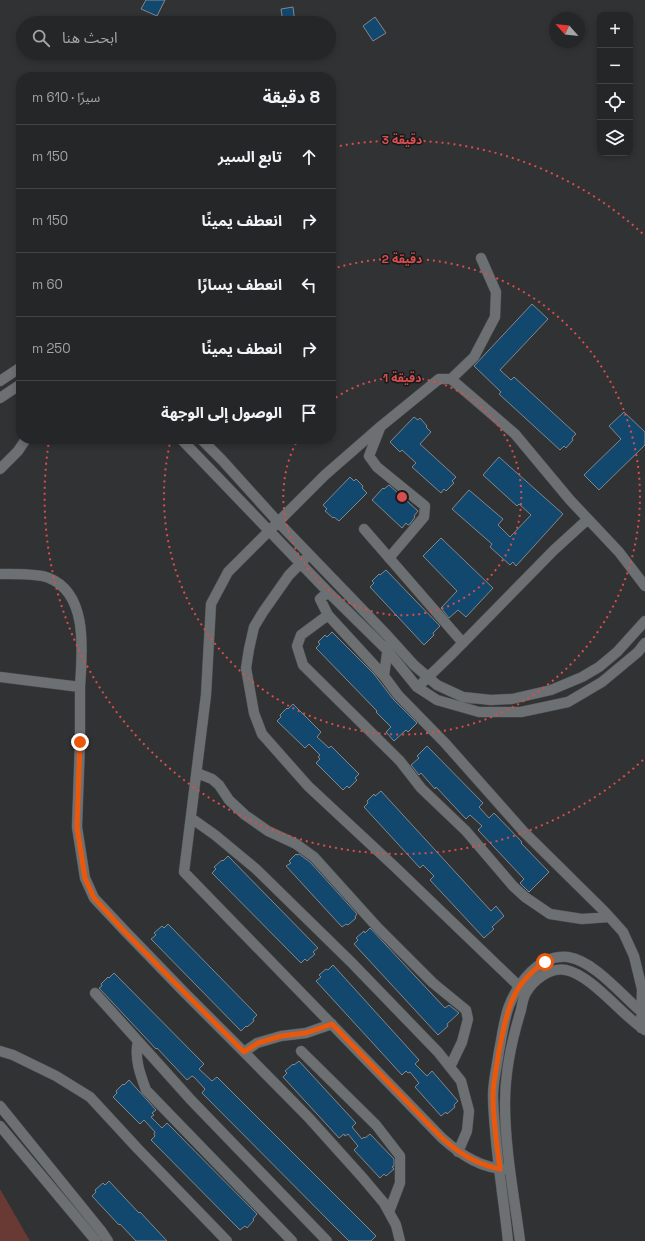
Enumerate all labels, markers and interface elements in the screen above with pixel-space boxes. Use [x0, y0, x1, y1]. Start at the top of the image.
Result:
north arrow [549, 12, 585, 48]
map controls [597, 12, 633, 156]
button: + [597, 12, 633, 48]
search box [16, 16, 336, 60]
icon: search [30, 27, 52, 49]
text: ابحث هنا [62, 28, 118, 47]
button: − [597, 48, 633, 84]
button: locate [597, 84, 633, 120]
text: 8 دقيقة [263, 86, 320, 108]
text: سيرًا · 610 m [32, 89, 100, 106]
button: layers [597, 120, 633, 156]
text: 3 دقيقة [382, 132, 422, 148]
icon: ahead [298, 146, 320, 168]
text: تابع السير [218, 147, 282, 166]
text: 150 m [32, 148, 68, 165]
icon: right [298, 210, 320, 232]
text: انعطف يمينًا [201, 211, 282, 230]
text: 150 m [32, 212, 68, 229]
text: 2 دقيقة [382, 251, 422, 267]
icon: left [298, 274, 320, 296]
text: انعطف يسارًا [198, 275, 282, 294]
text: 60 m [32, 276, 63, 293]
icon: right [298, 338, 320, 360]
text: انعطف يمينًا [201, 339, 282, 358]
text: 250 m [32, 340, 71, 357]
text: 1 دقيقة [383, 370, 421, 386]
icon: arrive [298, 402, 320, 424]
text: الوصول إلى الوجهة [161, 403, 282, 422]
centre of rings [395, 490, 409, 504]
route end [71, 733, 89, 751]
route start [536, 953, 554, 971]

